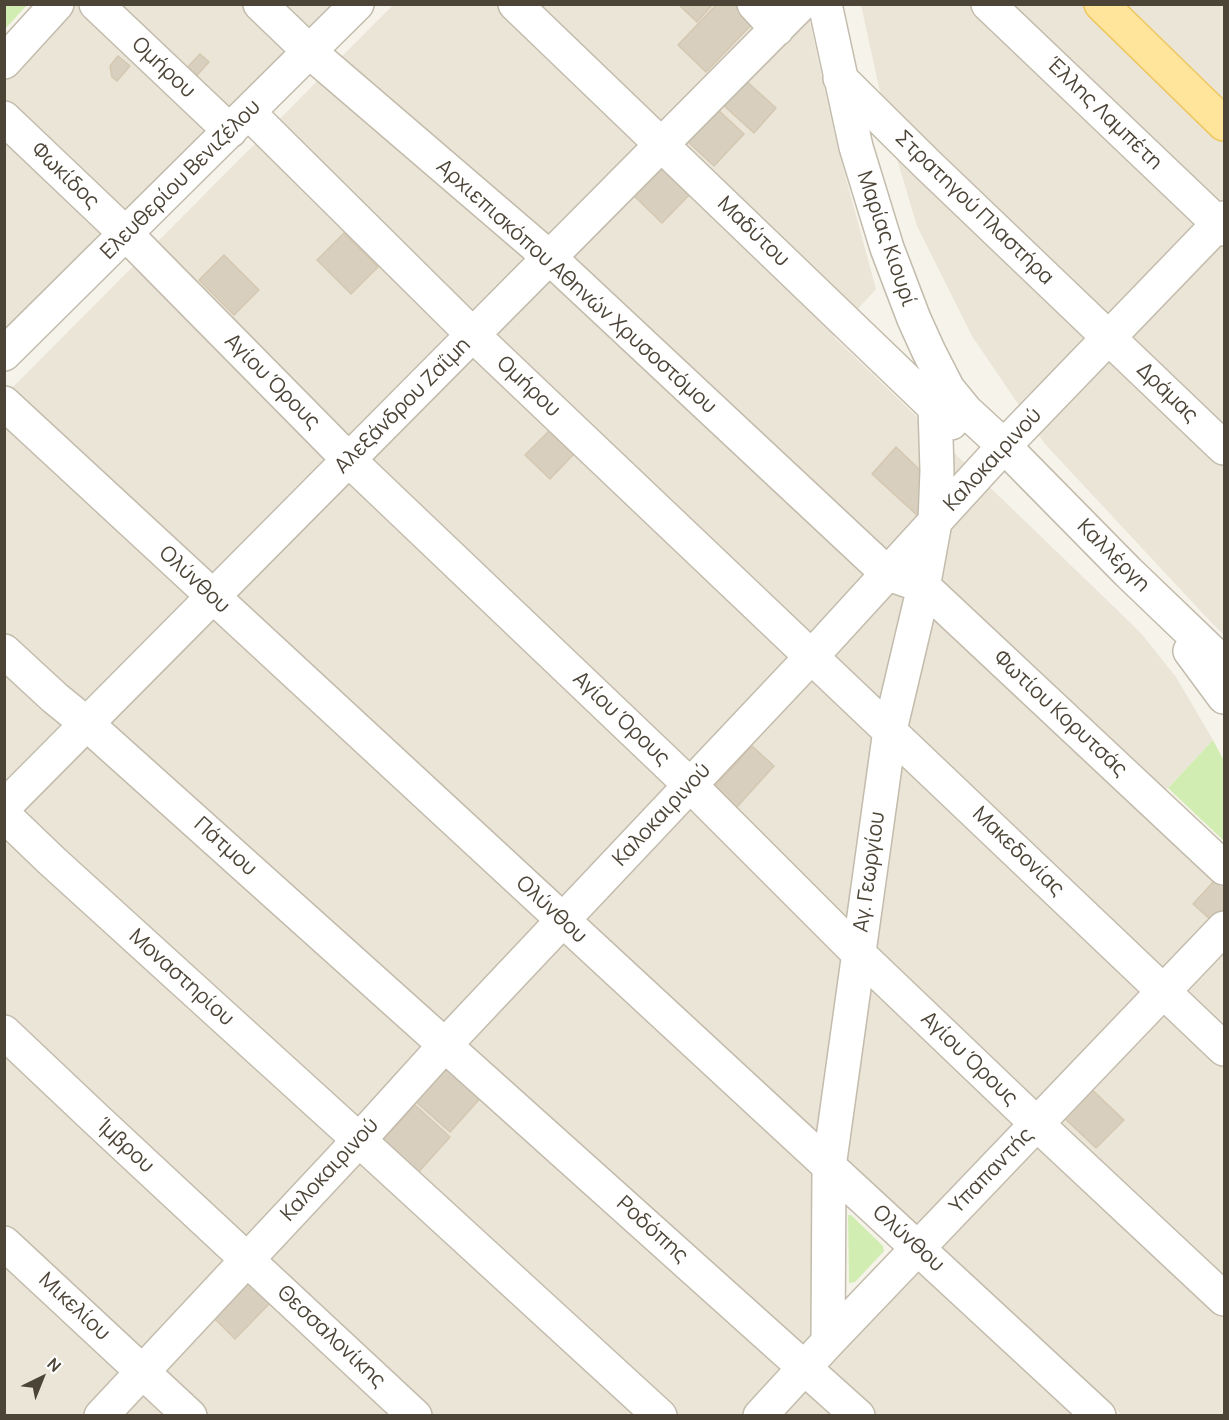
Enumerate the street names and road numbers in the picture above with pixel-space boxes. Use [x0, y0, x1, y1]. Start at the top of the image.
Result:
street label: Ομήρου [126, 32, 200, 104]
street label: Έλλης Λαμπέτη [1041, 52, 1167, 176]
street label: Ελευθερίου Βενιζέλου [96, 95, 266, 265]
street label: Στρατηγού Πλαστήρα [889, 126, 1059, 290]
street label: Φωκίδος [26, 137, 104, 215]
street label: Αρχιεπισκόπου Αθηνών Χρυσοστόμου [431, 154, 721, 420]
street label: Μαρίας Κιουρί [851, 168, 921, 310]
street label: Μαδύτου [712, 192, 794, 272]
street label: Αγίου Όρους [219, 329, 325, 435]
street label: Αλεξάνδρου Ζαΐμη [330, 333, 476, 479]
street label: Ομήρου [491, 351, 565, 423]
street label: Δράμας [1131, 358, 1203, 428]
street label: Καλοκαιρινού [939, 403, 1047, 517]
street label: Καλλέργη [1071, 514, 1155, 598]
street label: Ολύνθου [153, 541, 235, 619]
street label: Φωτίου Κορυτσάς [988, 645, 1132, 783]
street label: Αγίου Όρους [567, 667, 675, 771]
street label: Καλοκαιρινού [608, 758, 716, 872]
street label: Μακεδονίας [967, 802, 1069, 902]
street label: Αγ. Γεωργίου [849, 810, 891, 934]
street label: Πάτμου [189, 812, 261, 882]
street label: Ολύνθου [510, 871, 592, 949]
street label: Μοναστηρίου [123, 924, 239, 1032]
street label: Αγίου Όρους [915, 1007, 1023, 1111]
street label: Ίμβρου [91, 1113, 159, 1179]
street label: Καλοκαιρινού [276, 1113, 384, 1227]
street label: Υπαπαντής [945, 1123, 1039, 1219]
street label: Ροδόπης [611, 1191, 693, 1269]
street label: Ολύνθου [867, 1200, 949, 1278]
street label: Μικελίου [33, 1268, 115, 1346]
street label: Θεσσαλονίκης [272, 1280, 390, 1394]

